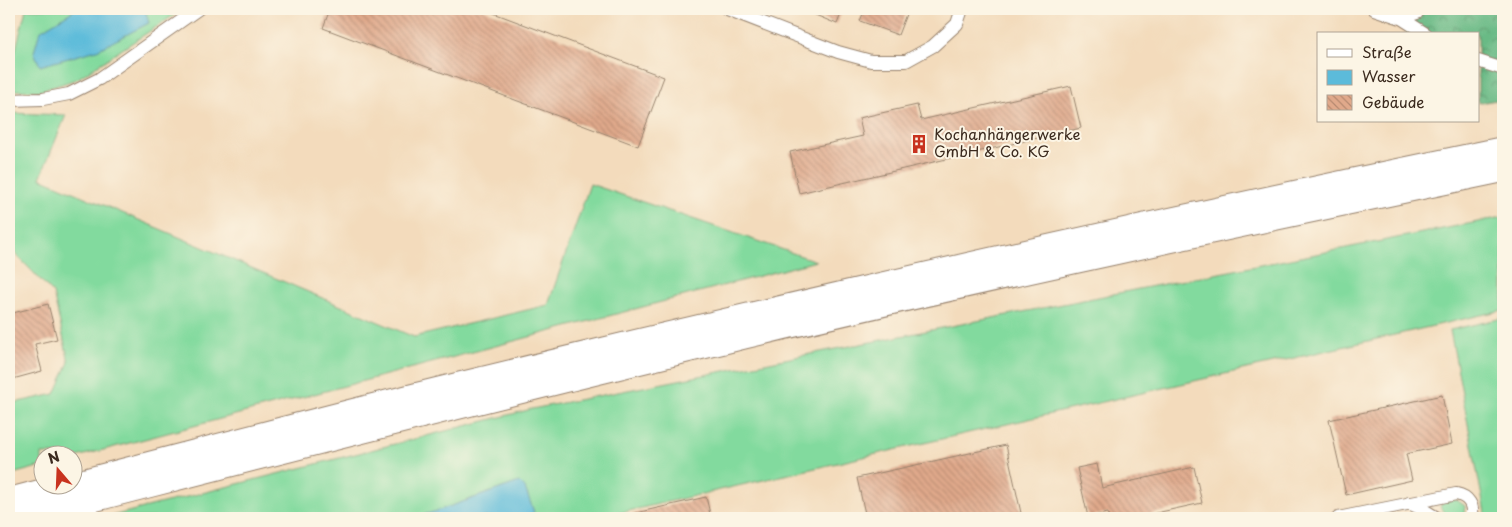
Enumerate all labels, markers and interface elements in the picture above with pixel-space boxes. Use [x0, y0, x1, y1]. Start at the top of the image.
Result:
legend [1317, 32, 1480, 122]
text: Straße [1362, 40, 1412, 63]
text: Wasser [1362, 64, 1415, 87]
text: Gebäude [1362, 90, 1424, 113]
place label: Kochanhängerwerke GmbH & Co. KG [934, 122, 1081, 162]
building icon: Kochanhängerwerke GmbH & Co. KG [908, 133, 930, 155]
north arrow [32, 444, 82, 494]
text: N [45, 446, 62, 469]

